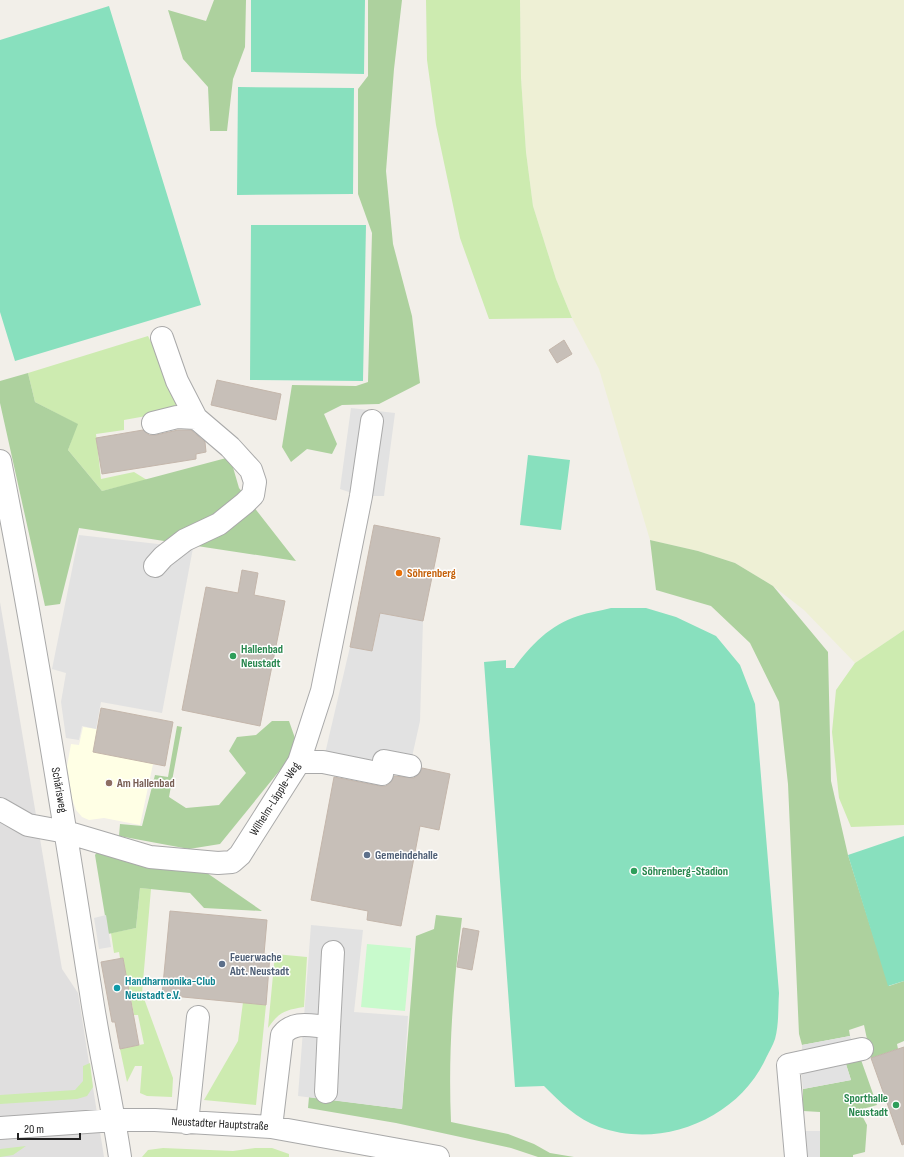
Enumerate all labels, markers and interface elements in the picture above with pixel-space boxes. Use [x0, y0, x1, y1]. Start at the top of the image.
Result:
place label: Söhrenberg [407, 566, 456, 581]
marker: Söhrenberg [394, 568, 404, 578]
place label: Hallenbad Neustadt [241, 642, 283, 671]
marker: Hallenbad Neustadt [228, 651, 238, 661]
street label: Wilhelm-Läpple-Weg [246, 759, 304, 839]
street label: Schärisweg [48, 766, 70, 814]
place label: Am Hallenbad [116, 776, 175, 791]
marker: Am Hallenbad [104, 778, 114, 788]
place label: Gemeindehalle [375, 848, 438, 863]
marker: Gemeindehalle [362, 850, 372, 860]
place label: Söhrenberg-Stadion [642, 864, 728, 879]
marker: Söhrenberg-Stadion [629, 866, 639, 876]
place label: Feuerwache Abt. Neustadt [229, 950, 289, 979]
marker: Feuerwache Abt. Neustadt [217, 959, 227, 969]
place label: Handharmonika-Club Neustadt e.V. [125, 974, 215, 1003]
marker: Handharmonika-Club Neustadt e.V. [112, 983, 122, 993]
place label: Sporthalle Neustadt [844, 1091, 888, 1120]
marker: Sporthalle Neustadt [891, 1100, 901, 1110]
street label: Neustadter Hauptstraße [171, 1114, 269, 1134]
scale bar [18, 1115, 80, 1141]
text: 20 m [24, 1122, 44, 1137]

